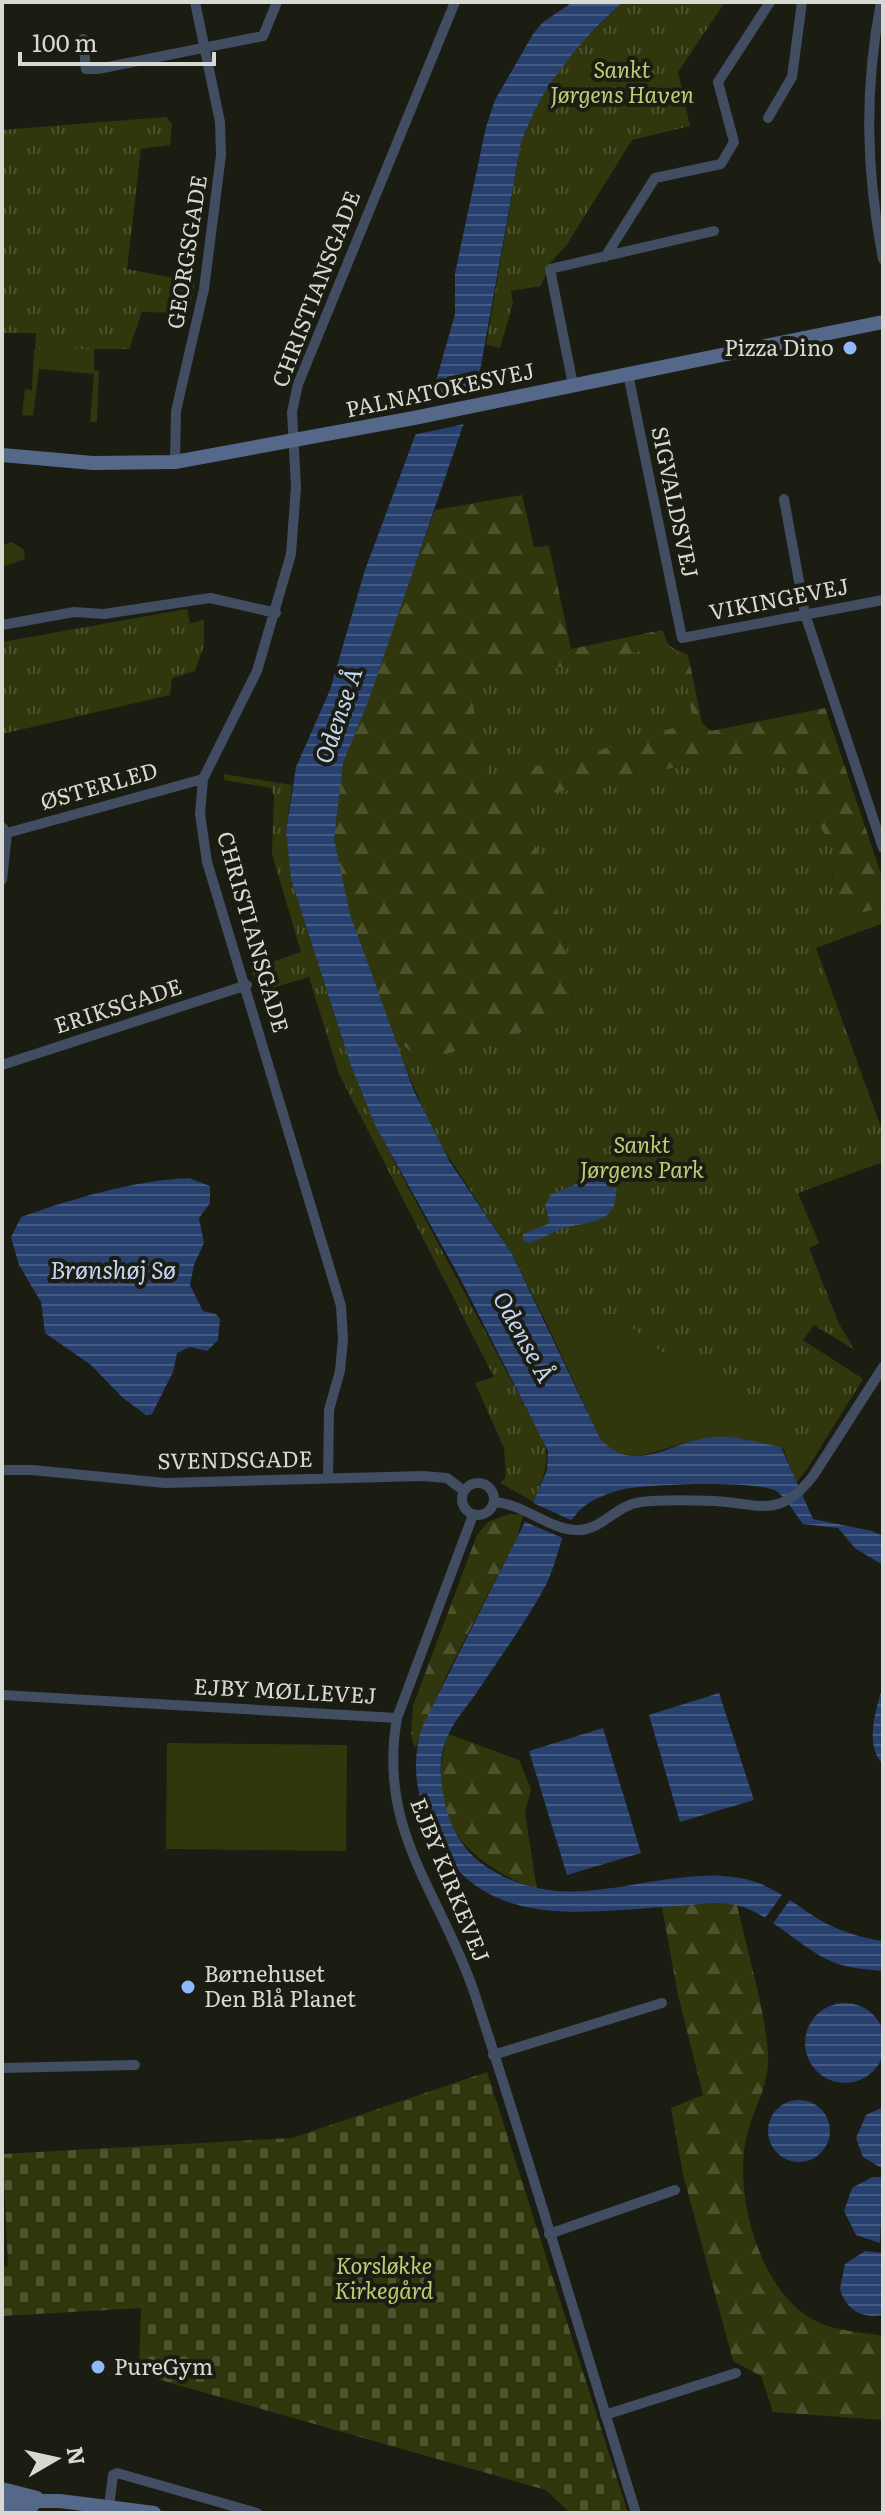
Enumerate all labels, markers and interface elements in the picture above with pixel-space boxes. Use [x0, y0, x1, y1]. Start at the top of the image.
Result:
scale bar [20, 16, 214, 66]
text: 100 m [32, 24, 98, 59]
park label: Sankt Jørgens Haven [550, 52, 694, 110]
street label: GEORGSGADE [157, 172, 214, 331]
street label: CHRISTIANSGADE [262, 185, 367, 391]
place label: Pizza Dino [724, 330, 834, 363]
marker: Pizza Dino [841, 339, 859, 357]
street label: PALNATOKESVEJ [342, 352, 537, 425]
street label: SIGVALDSVEJ [644, 423, 709, 580]
street label: VIKINGEVEJ [706, 568, 851, 627]
water label: Odense Å [304, 662, 369, 768]
street label: ØSTERLED [36, 752, 161, 817]
street label: CHRISTIANSGADE [210, 827, 299, 1036]
street label: ERIKSGADE [50, 968, 186, 1041]
park label: Sankt Jørgens Park [580, 1127, 704, 1185]
water label: Brønshøj Sø [50, 1251, 176, 1286]
water label: Odense Å [486, 1284, 565, 1388]
street label: SVENDSGADE [157, 1441, 313, 1476]
street label: EJBY MØLLEVEJ [193, 1668, 377, 1711]
street label: EJBY KIRKEVEJ [403, 1792, 499, 1967]
place label: Børnehuset Den Blå Planet [204, 1956, 356, 2014]
marker: Børnehuset Den Blå Planet [179, 1978, 197, 1996]
park label: Korsløkke Kirkegård [335, 2248, 434, 2306]
place label: PureGym [114, 2349, 213, 2382]
marker: PureGym [89, 2358, 107, 2376]
north arrow [16, 2419, 96, 2499]
text: N [59, 2444, 95, 2467]

